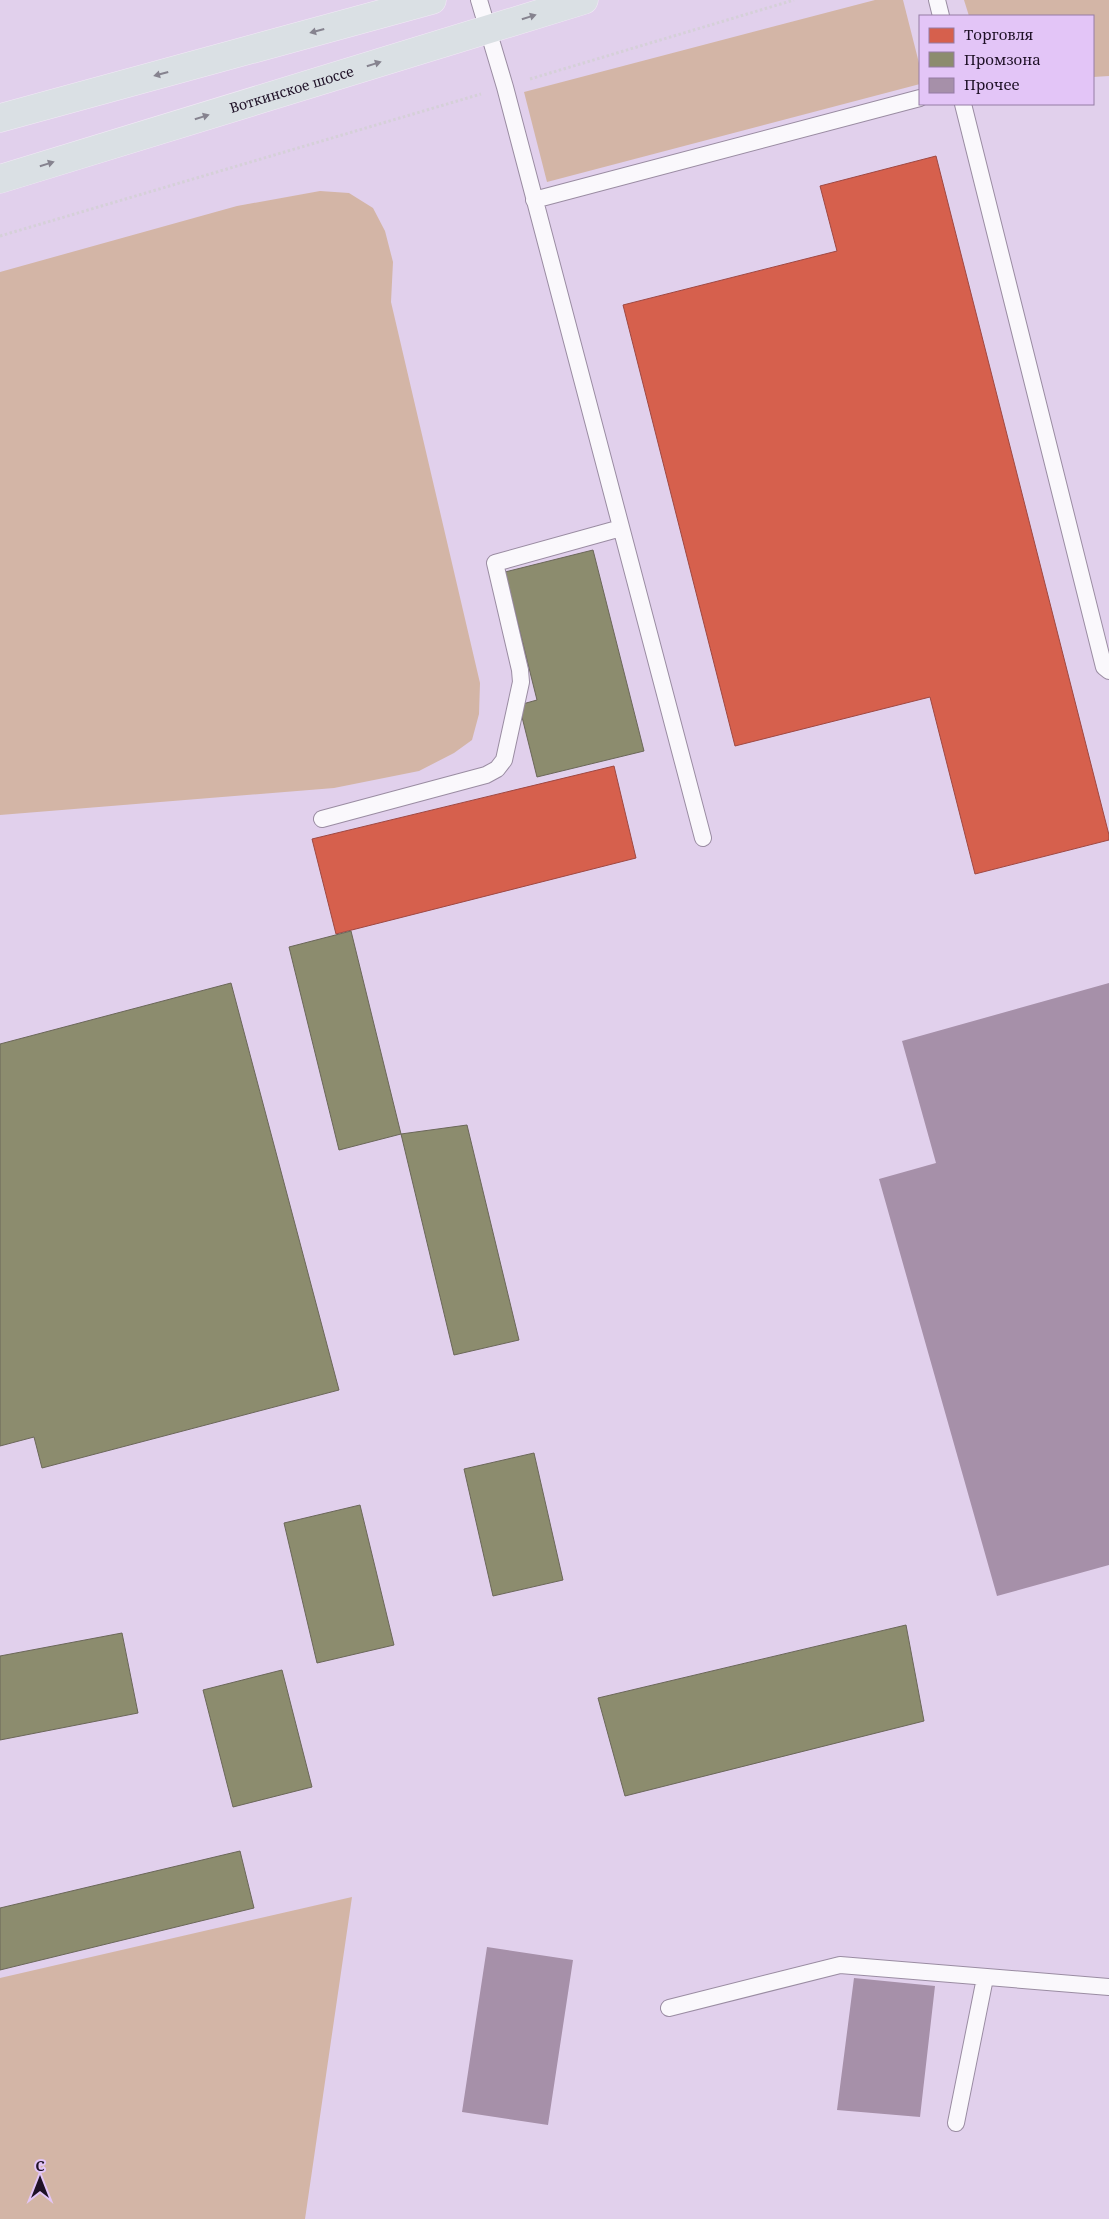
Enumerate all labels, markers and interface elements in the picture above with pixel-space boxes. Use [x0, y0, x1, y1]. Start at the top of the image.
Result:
one-way arrow [522, 12, 537, 20]
legend [919, 15, 1094, 105]
text: Торговля [964, 24, 1033, 44]
one-way arrow [310, 28, 325, 36]
text: Промзона [964, 49, 1041, 69]
one-way arrow [367, 60, 382, 68]
street label: Воткинское шоссе [227, 61, 356, 117]
one-way arrow [153, 71, 168, 79]
text: Прочее [964, 74, 1020, 94]
one-way arrow [195, 112, 210, 120]
one-way arrow [39, 160, 54, 168]
north arrow [15, 2154, 65, 2204]
text: С [35, 2156, 45, 2175]

